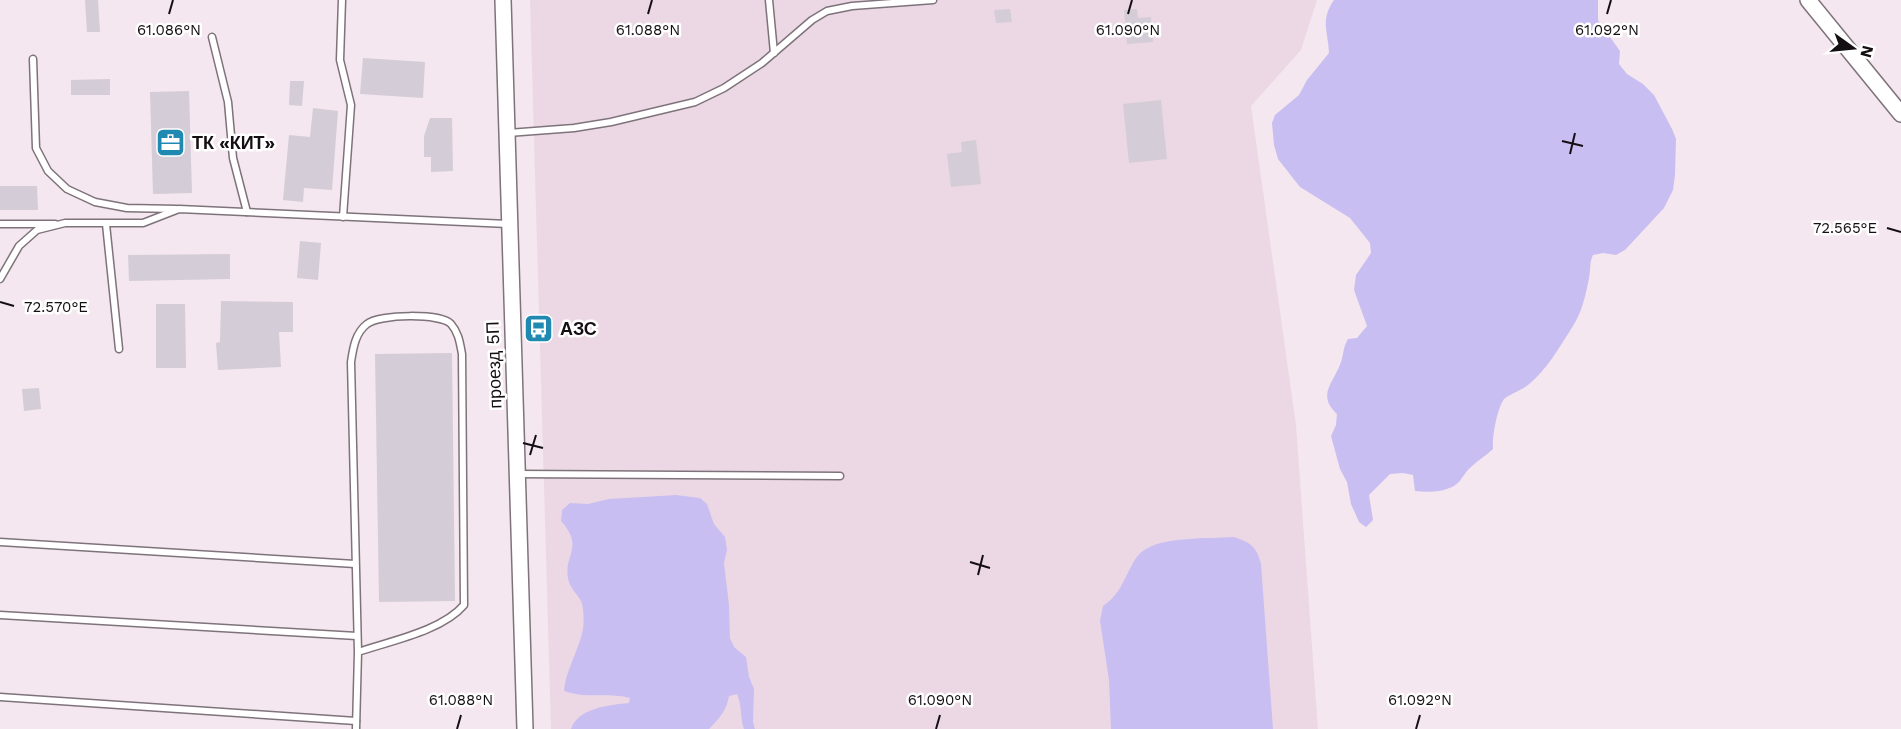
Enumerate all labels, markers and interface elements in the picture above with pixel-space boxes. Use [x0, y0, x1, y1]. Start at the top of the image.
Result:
north arrow [1823, 18, 1883, 78]
text: 61.086°N [137, 21, 201, 39]
text: 61.088°N [616, 21, 680, 39]
text: 61.090°N [1096, 21, 1160, 39]
text: 61.092°N [1575, 21, 1639, 39]
text: N [1856, 44, 1878, 60]
office icon: ТК «КИТ» [155, 127, 187, 159]
place label: ТК «КИТ» [192, 132, 275, 153]
text: 72.565°E [1813, 219, 1877, 237]
text: 72.570°E [24, 298, 88, 316]
bus stop icon: АЗС [523, 313, 555, 345]
place label: АЗС [560, 318, 597, 339]
street label: проезд 5П [481, 321, 506, 409]
text: 61.088°N [429, 691, 493, 709]
text: 61.090°N [908, 691, 972, 709]
text: 61.092°N [1388, 691, 1452, 709]

